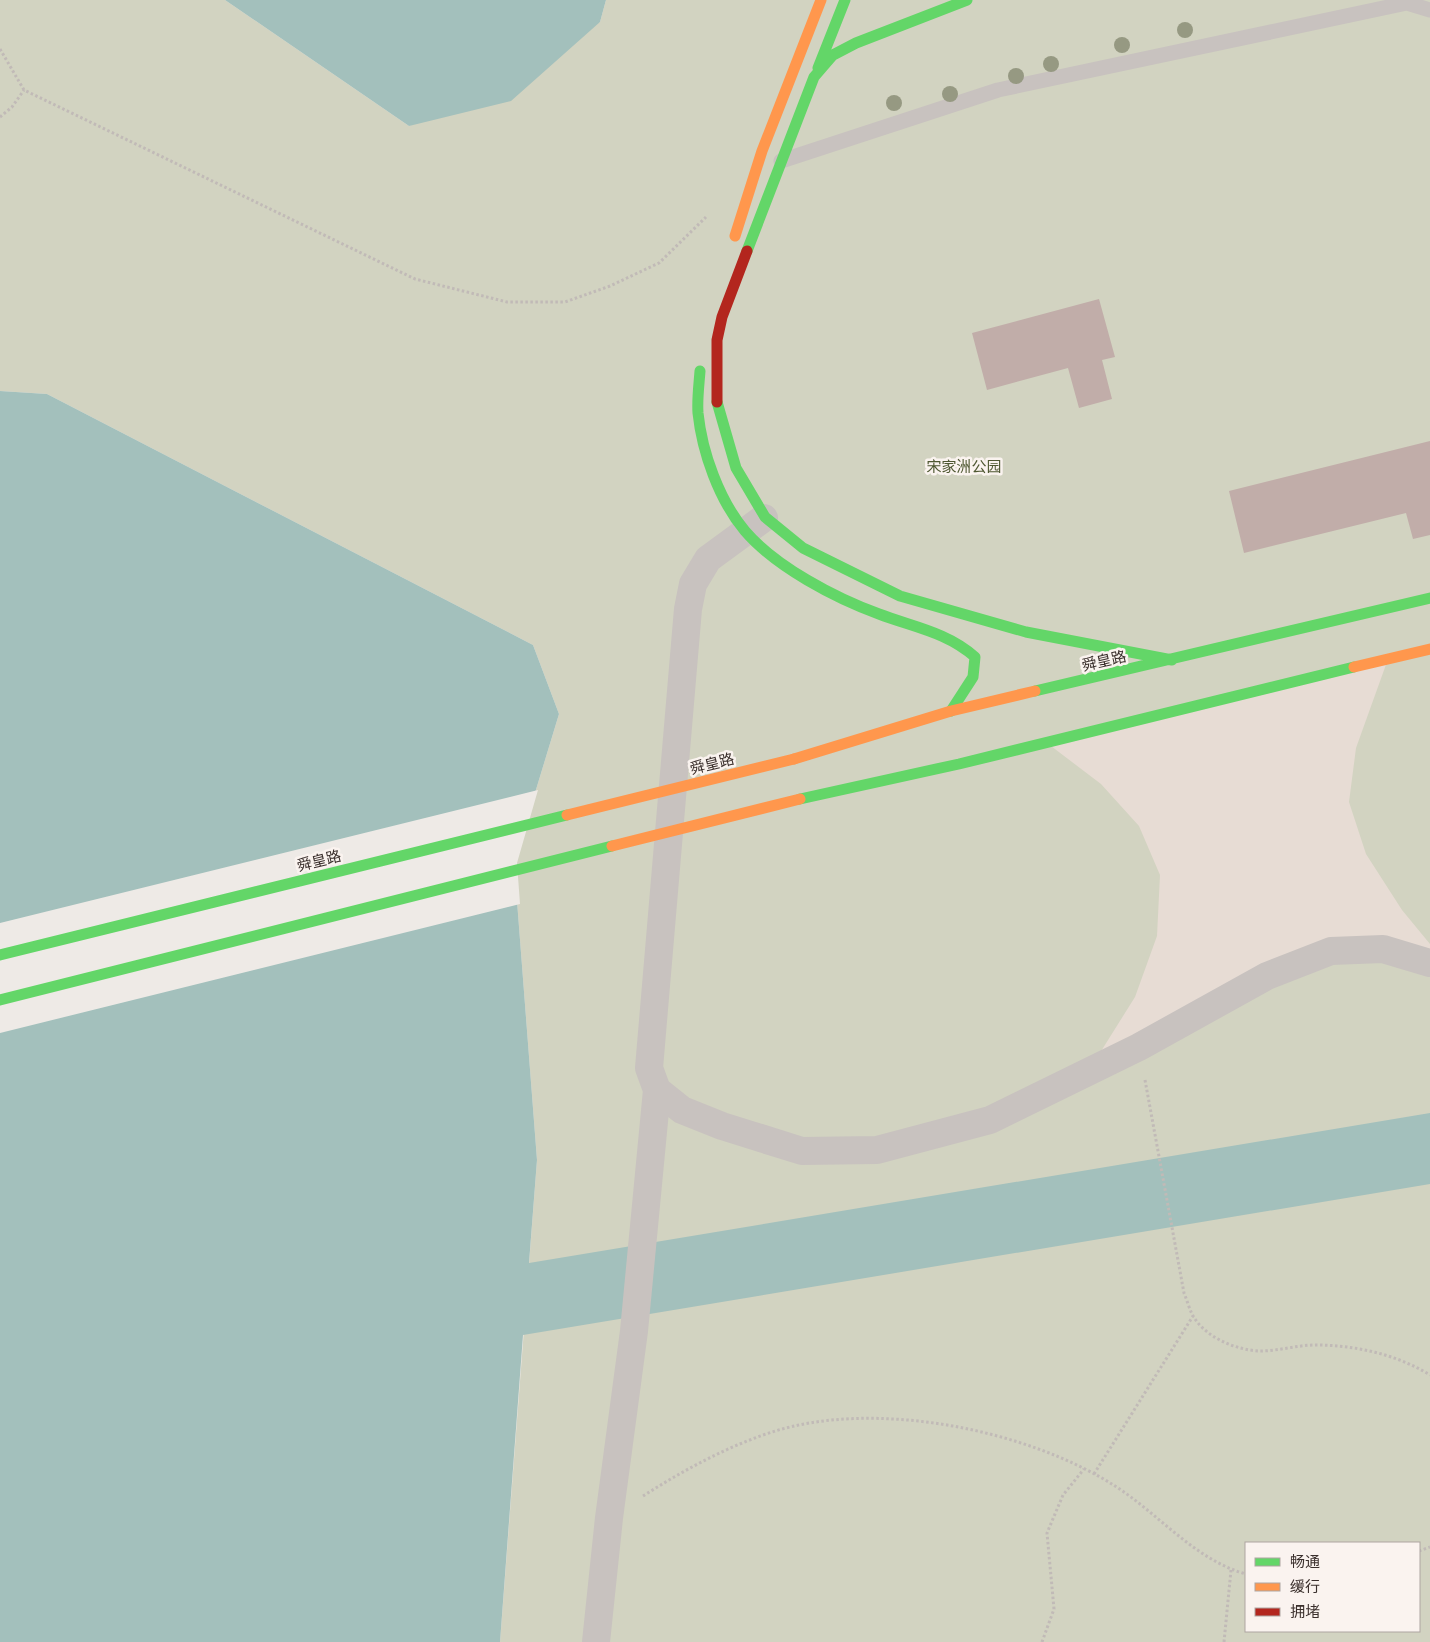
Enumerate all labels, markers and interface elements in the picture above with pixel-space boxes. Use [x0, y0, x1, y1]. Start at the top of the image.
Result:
park label: 宋家洲公园 [926, 457, 1002, 475]
street label: 舜皇路 [1080, 646, 1128, 674]
street label: 舜皇路 [688, 749, 736, 777]
street label: 舜皇路 [295, 846, 343, 874]
legend [1245, 1542, 1420, 1632]
text: 畅通 [1290, 1552, 1320, 1570]
text: 缓行 [1290, 1577, 1320, 1595]
text: 拥堵 [1290, 1602, 1320, 1620]

